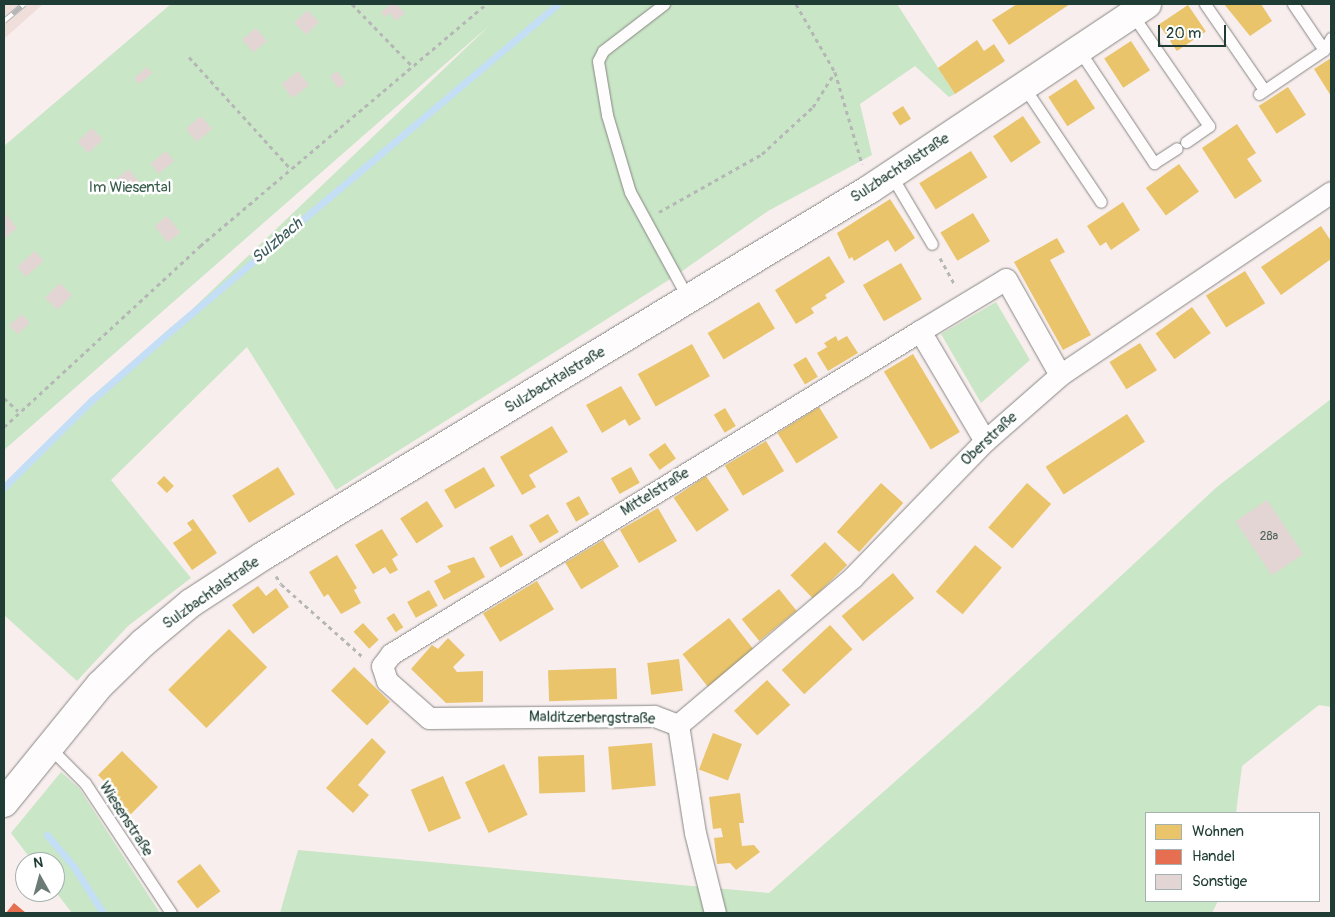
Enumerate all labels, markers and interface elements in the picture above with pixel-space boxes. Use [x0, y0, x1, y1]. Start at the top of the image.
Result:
scale bar [1160, 15, 1228, 47]
text: 20 m [1166, 24, 1201, 43]
street label: Sulzbachtalstraße [847, 129, 953, 207]
park label: Im Wiesental [89, 179, 171, 197]
water label: Sulzbach [248, 214, 306, 268]
street label: Sulzbachtalstraße [502, 343, 608, 417]
street label: Oberstraße [957, 408, 1021, 470]
street label: Mittelstraße [618, 464, 692, 520]
house number: 28a [1260, 530, 1278, 544]
street label: Sulzbachtalstraße [159, 553, 263, 633]
street label: Malditzerbergstraße [529, 708, 655, 728]
street label: Wiesenstraße [95, 778, 157, 860]
legend [1145, 812, 1320, 902]
text: Wohnen [1192, 822, 1244, 841]
text: Handel [1192, 847, 1235, 866]
north arrow [15, 852, 65, 902]
text: N [32, 854, 44, 872]
text: Sonstige [1192, 872, 1247, 891]

